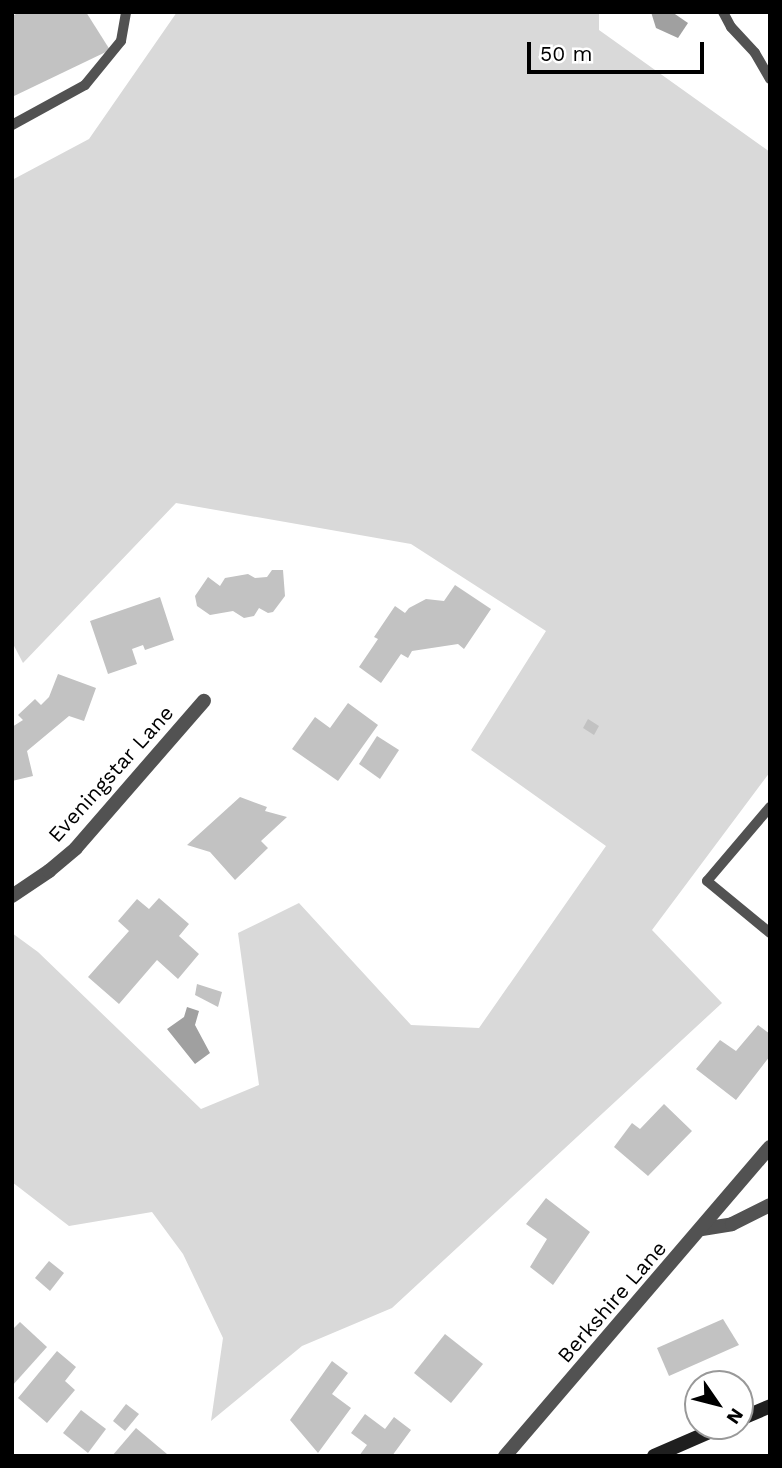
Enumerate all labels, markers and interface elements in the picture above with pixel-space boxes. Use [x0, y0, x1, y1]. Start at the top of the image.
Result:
scale bar [530, 28, 707, 72]
text: 50 m [540, 41, 592, 66]
street label: Eveningstar Lane [43, 700, 179, 848]
street label: Berkshire Lane [552, 1236, 672, 1368]
north arrow [684, 1370, 754, 1440]
text: N [722, 1404, 748, 1429]

